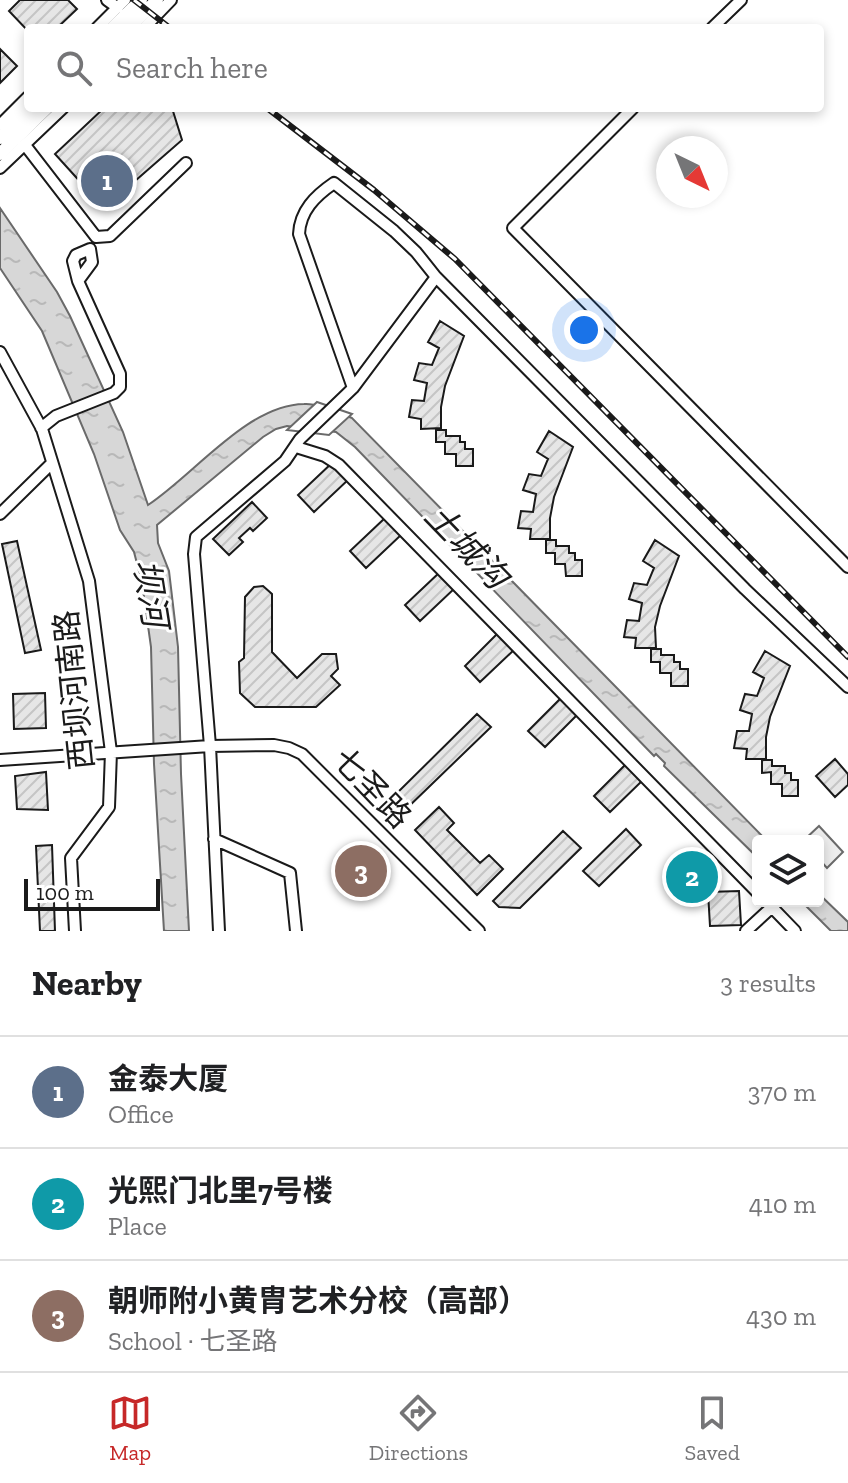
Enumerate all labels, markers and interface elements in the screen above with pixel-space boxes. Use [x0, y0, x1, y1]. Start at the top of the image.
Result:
search box [24, 24, 824, 112]
icon: search [52, 46, 96, 90]
text: Search here [116, 50, 268, 86]
north arrow [656, 136, 728, 208]
pin: 1 [81, 151, 133, 211]
your location [564, 310, 604, 350]
water label: 土城沟 [416, 495, 520, 600]
water label: 坝河 [125, 556, 177, 636]
street label: 西坝河南路 [47, 608, 101, 772]
street label: 七圣路 [325, 740, 419, 836]
map controls [752, 835, 824, 907]
button: layers [752, 835, 824, 907]
pin: 3 [335, 841, 387, 901]
pin: 2 [666, 847, 718, 907]
scale bar [24, 875, 160, 911]
text: 100 m [36, 879, 94, 906]
text: Nearby [32, 963, 142, 1004]
text: 3 results [720, 967, 816, 999]
text: 金泰大厦 [108, 1061, 228, 1097]
text: 1 [53, 1076, 63, 1108]
text: 370 m [748, 1076, 816, 1108]
text: Office [108, 1098, 174, 1130]
text: 光熙门北里7号楼 [108, 1173, 333, 1209]
text: 2 [51, 1188, 65, 1220]
text: 410 m [749, 1188, 816, 1220]
text: Place [108, 1210, 167, 1242]
text: 朝师附小黄胄艺术分校（高部） [108, 1283, 528, 1319]
text: 3 [51, 1300, 65, 1332]
text: 430 m [746, 1300, 816, 1332]
text: School · 七圣路 [108, 1325, 278, 1357]
tab: Map [108, 1391, 152, 1466]
tab: Directions [369, 1391, 468, 1466]
tab: Saved [685, 1391, 740, 1466]

